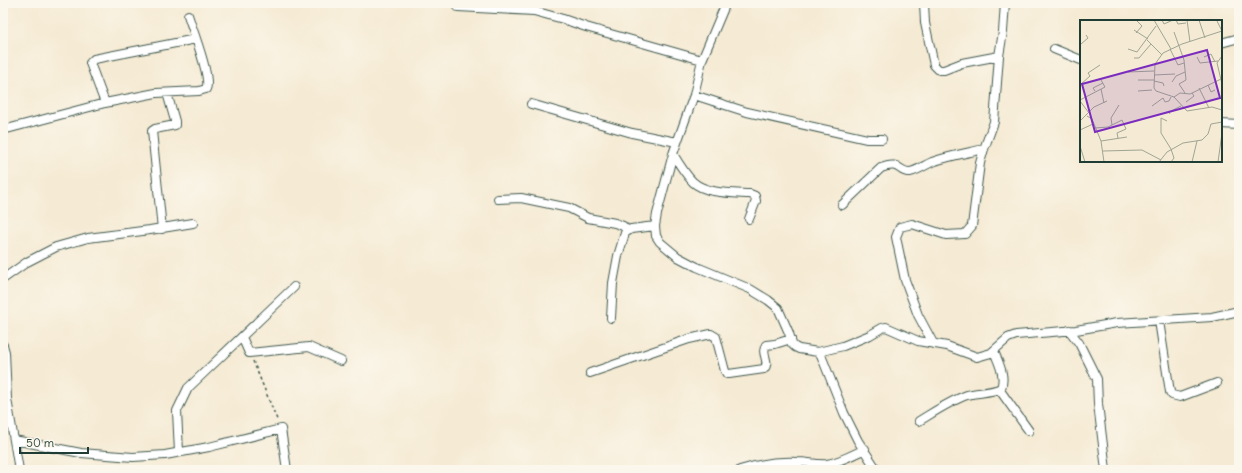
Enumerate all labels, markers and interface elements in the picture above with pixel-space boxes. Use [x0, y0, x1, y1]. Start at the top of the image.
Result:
inset map [1080, 20, 1222, 162]
scale bar [20, 429, 88, 455]
text: 50 m [26, 435, 55, 450]

